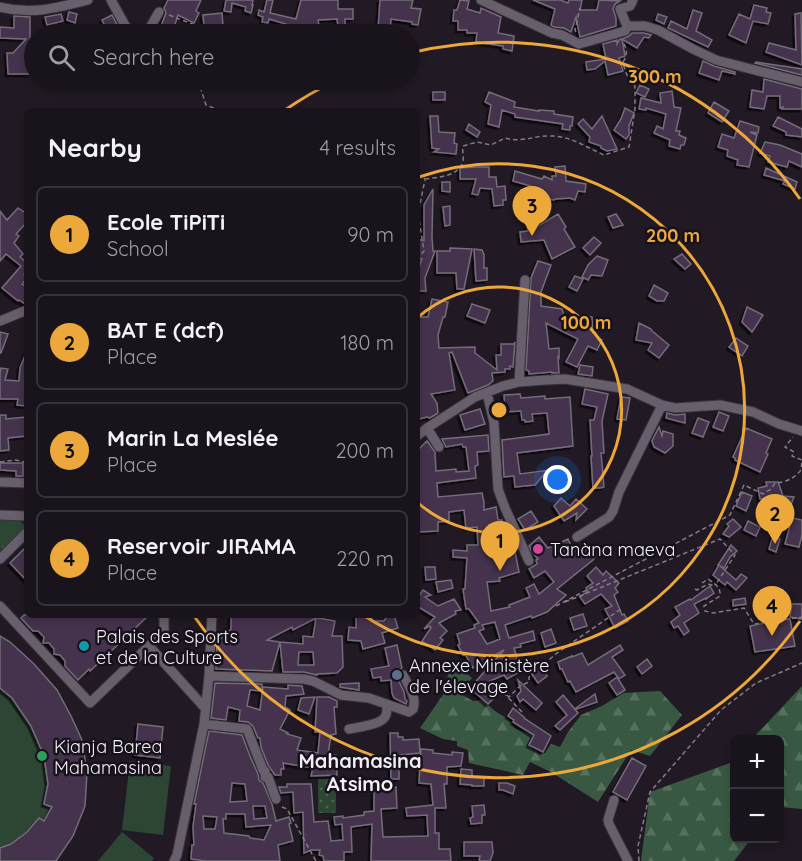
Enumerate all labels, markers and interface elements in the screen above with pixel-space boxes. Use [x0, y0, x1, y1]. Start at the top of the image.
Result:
search box [24, 24, 420, 90]
icon: search [45, 41, 78, 74]
text: Search here [93, 43, 214, 71]
text: 300 m [628, 65, 682, 88]
text: Nearby [48, 131, 142, 164]
text: 4 results [320, 135, 396, 160]
pin: 3 [512, 186, 552, 236]
text: Ecole TiPiTi [107, 208, 225, 236]
text: 1 [66, 222, 73, 247]
text: 90 m [347, 222, 394, 247]
text: 200 m [646, 224, 700, 247]
text: School [107, 236, 169, 261]
text: 100 m [561, 311, 611, 334]
text: BAT E (dcf) [107, 316, 224, 344]
text: 2 [64, 330, 75, 355]
text: 180 m [340, 330, 394, 355]
text: Place [107, 344, 157, 369]
centre of rings [489, 400, 509, 420]
text: Marin La Meslée [107, 424, 278, 452]
text: 3 [64, 438, 75, 463]
text: 200 m [335, 438, 394, 463]
text: Place [107, 452, 157, 477]
your location [543, 465, 572, 494]
pin: 2 [756, 494, 794, 544]
pin: 1 [480, 522, 520, 571]
text: Reservoir JIRAMA [107, 532, 296, 560]
place label: Tanàna maeva [550, 538, 675, 561]
marker: Tanàna maeva [531, 542, 545, 556]
text: 4 [64, 546, 75, 571]
text: 220 m [336, 546, 394, 571]
text: Place [107, 560, 157, 585]
pin: 4 [752, 586, 792, 636]
place label: Palais des Sports et de la Culture [96, 625, 238, 669]
marker: Palais des Sports et de la Culture [77, 639, 91, 653]
place label: Annexe Ministère de l'élevage [409, 654, 549, 698]
marker: Annexe Ministère de l'élevage [390, 668, 404, 682]
place label: Kianja Barea Mahamasina [54, 735, 162, 779]
map controls [730, 735, 784, 843]
button: + [730, 735, 784, 789]
district label: Mahamasina Atsimo [298, 748, 422, 796]
marker: Kianja Barea Mahamasina [35, 749, 49, 763]
button: − [730, 789, 784, 843]

